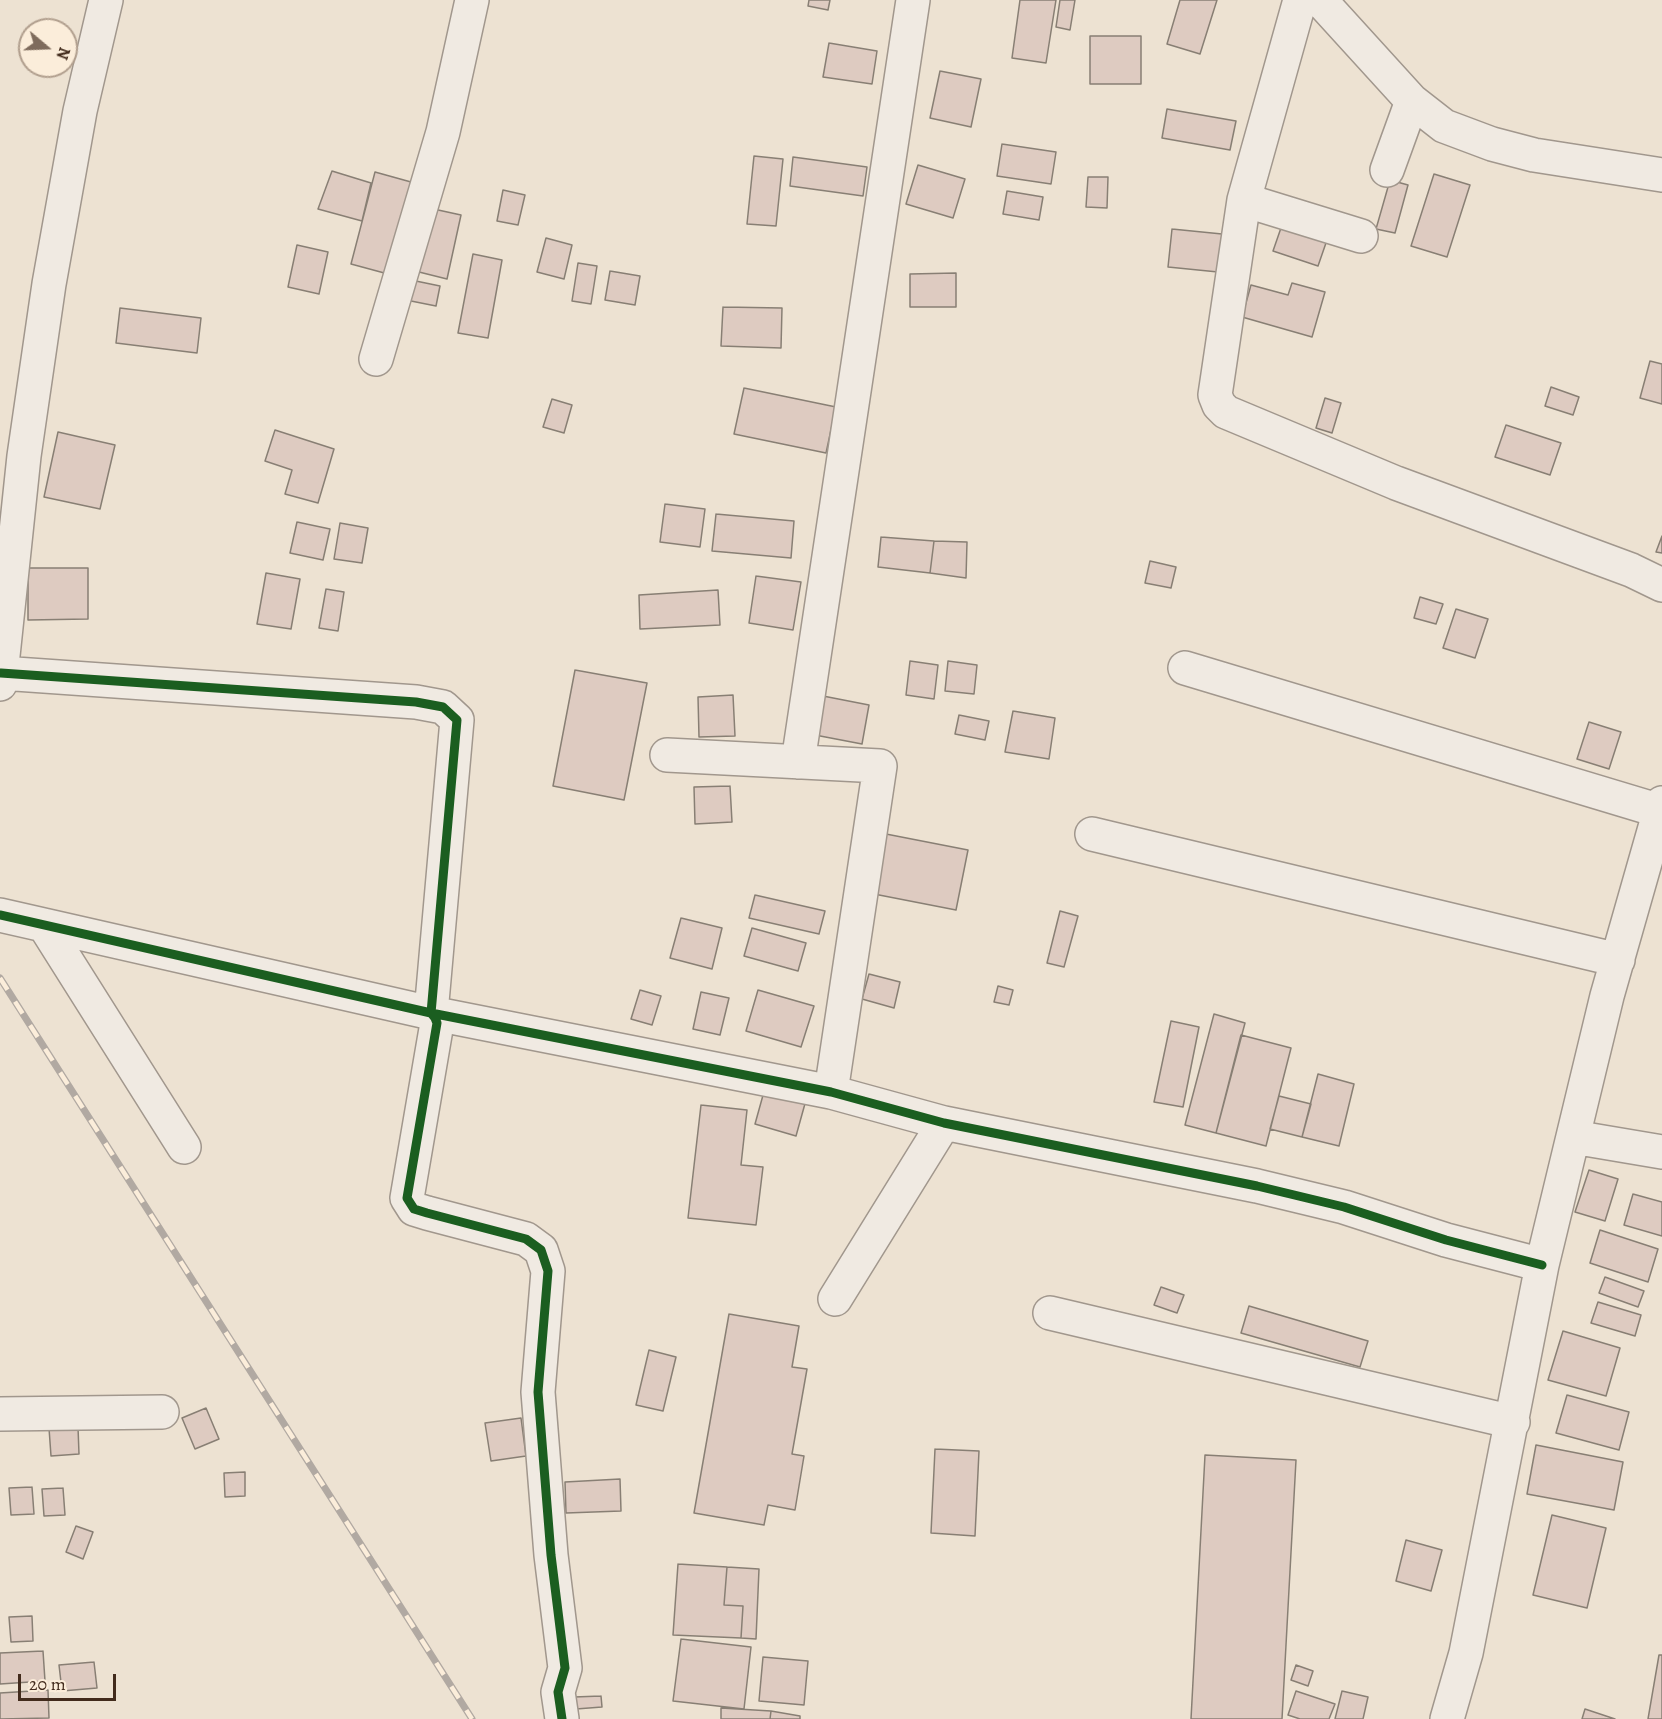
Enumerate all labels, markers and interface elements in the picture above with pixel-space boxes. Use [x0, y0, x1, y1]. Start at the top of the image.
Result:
north arrow [18, 18, 78, 78]
text: N [51, 44, 75, 62]
scale bar [21, 1662, 118, 1700]
text: 20 m [29, 1672, 66, 1696]

